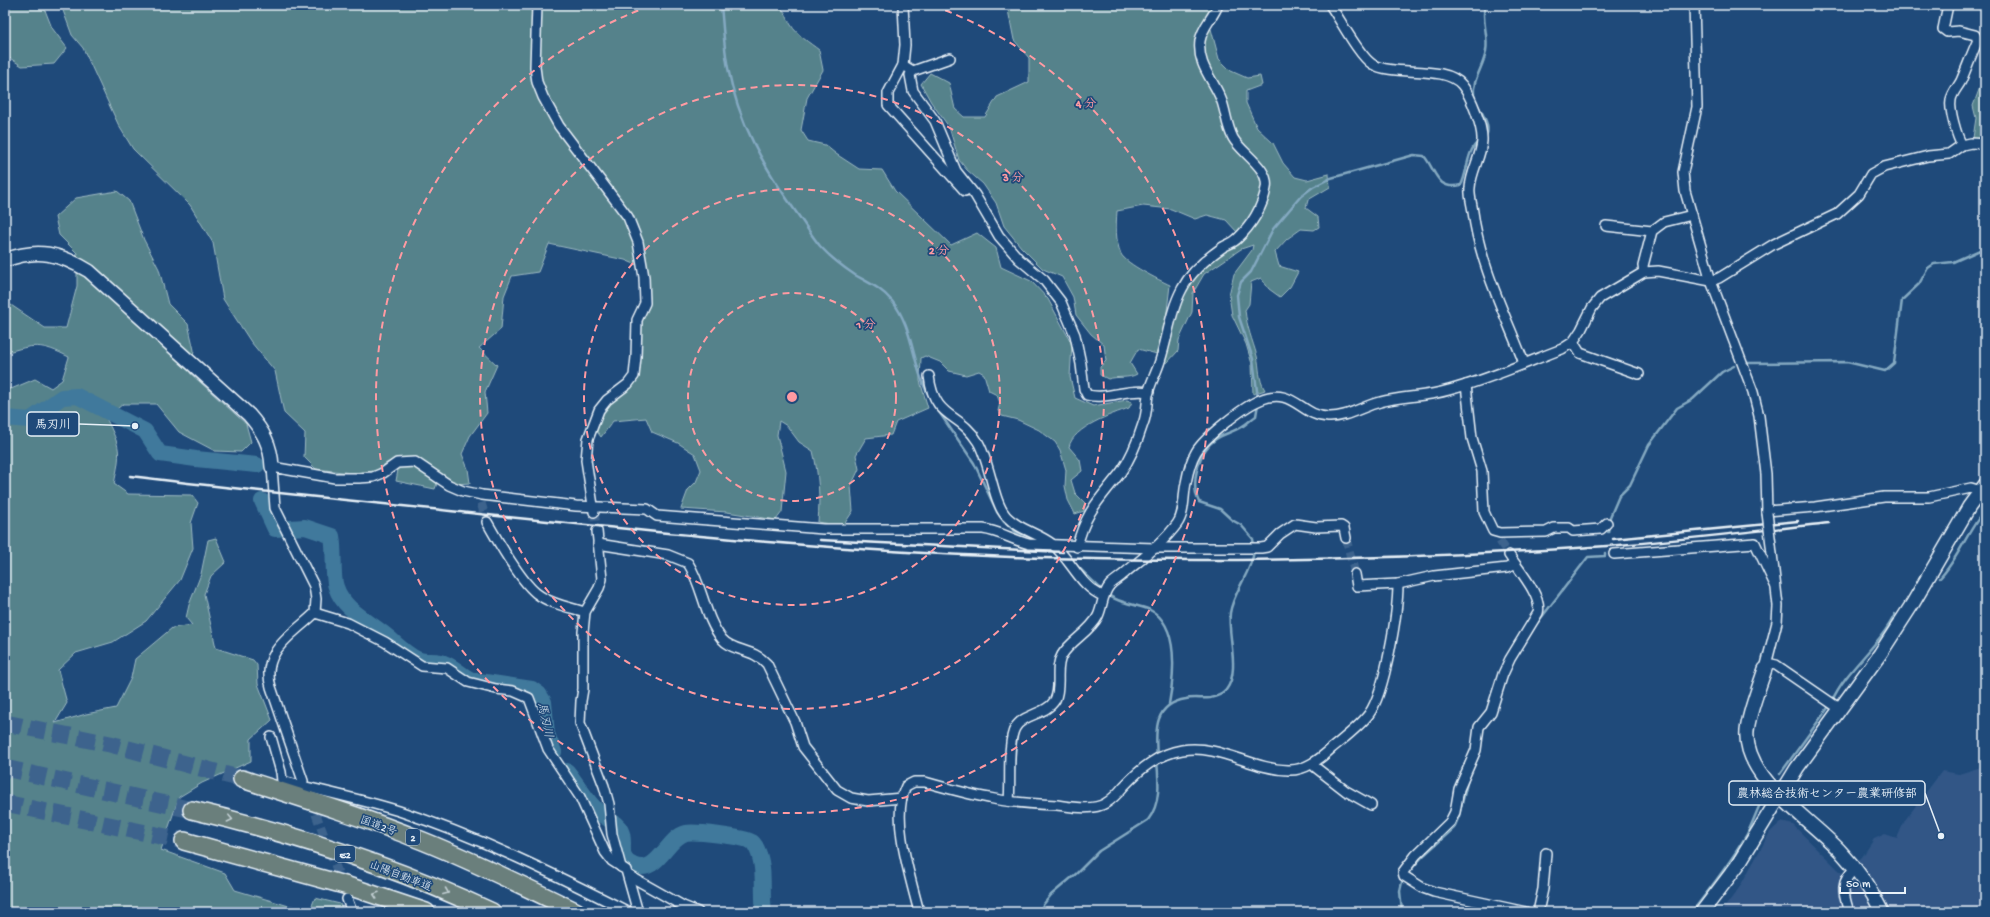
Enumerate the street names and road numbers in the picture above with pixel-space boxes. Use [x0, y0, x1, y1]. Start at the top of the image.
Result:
street label: 国道2号 [358, 814, 399, 839]
road number: 2 [406, 829, 420, 845]
road number: E2 [335, 846, 355, 862]
street label: 山陽自動車道 [367, 859, 434, 894]

